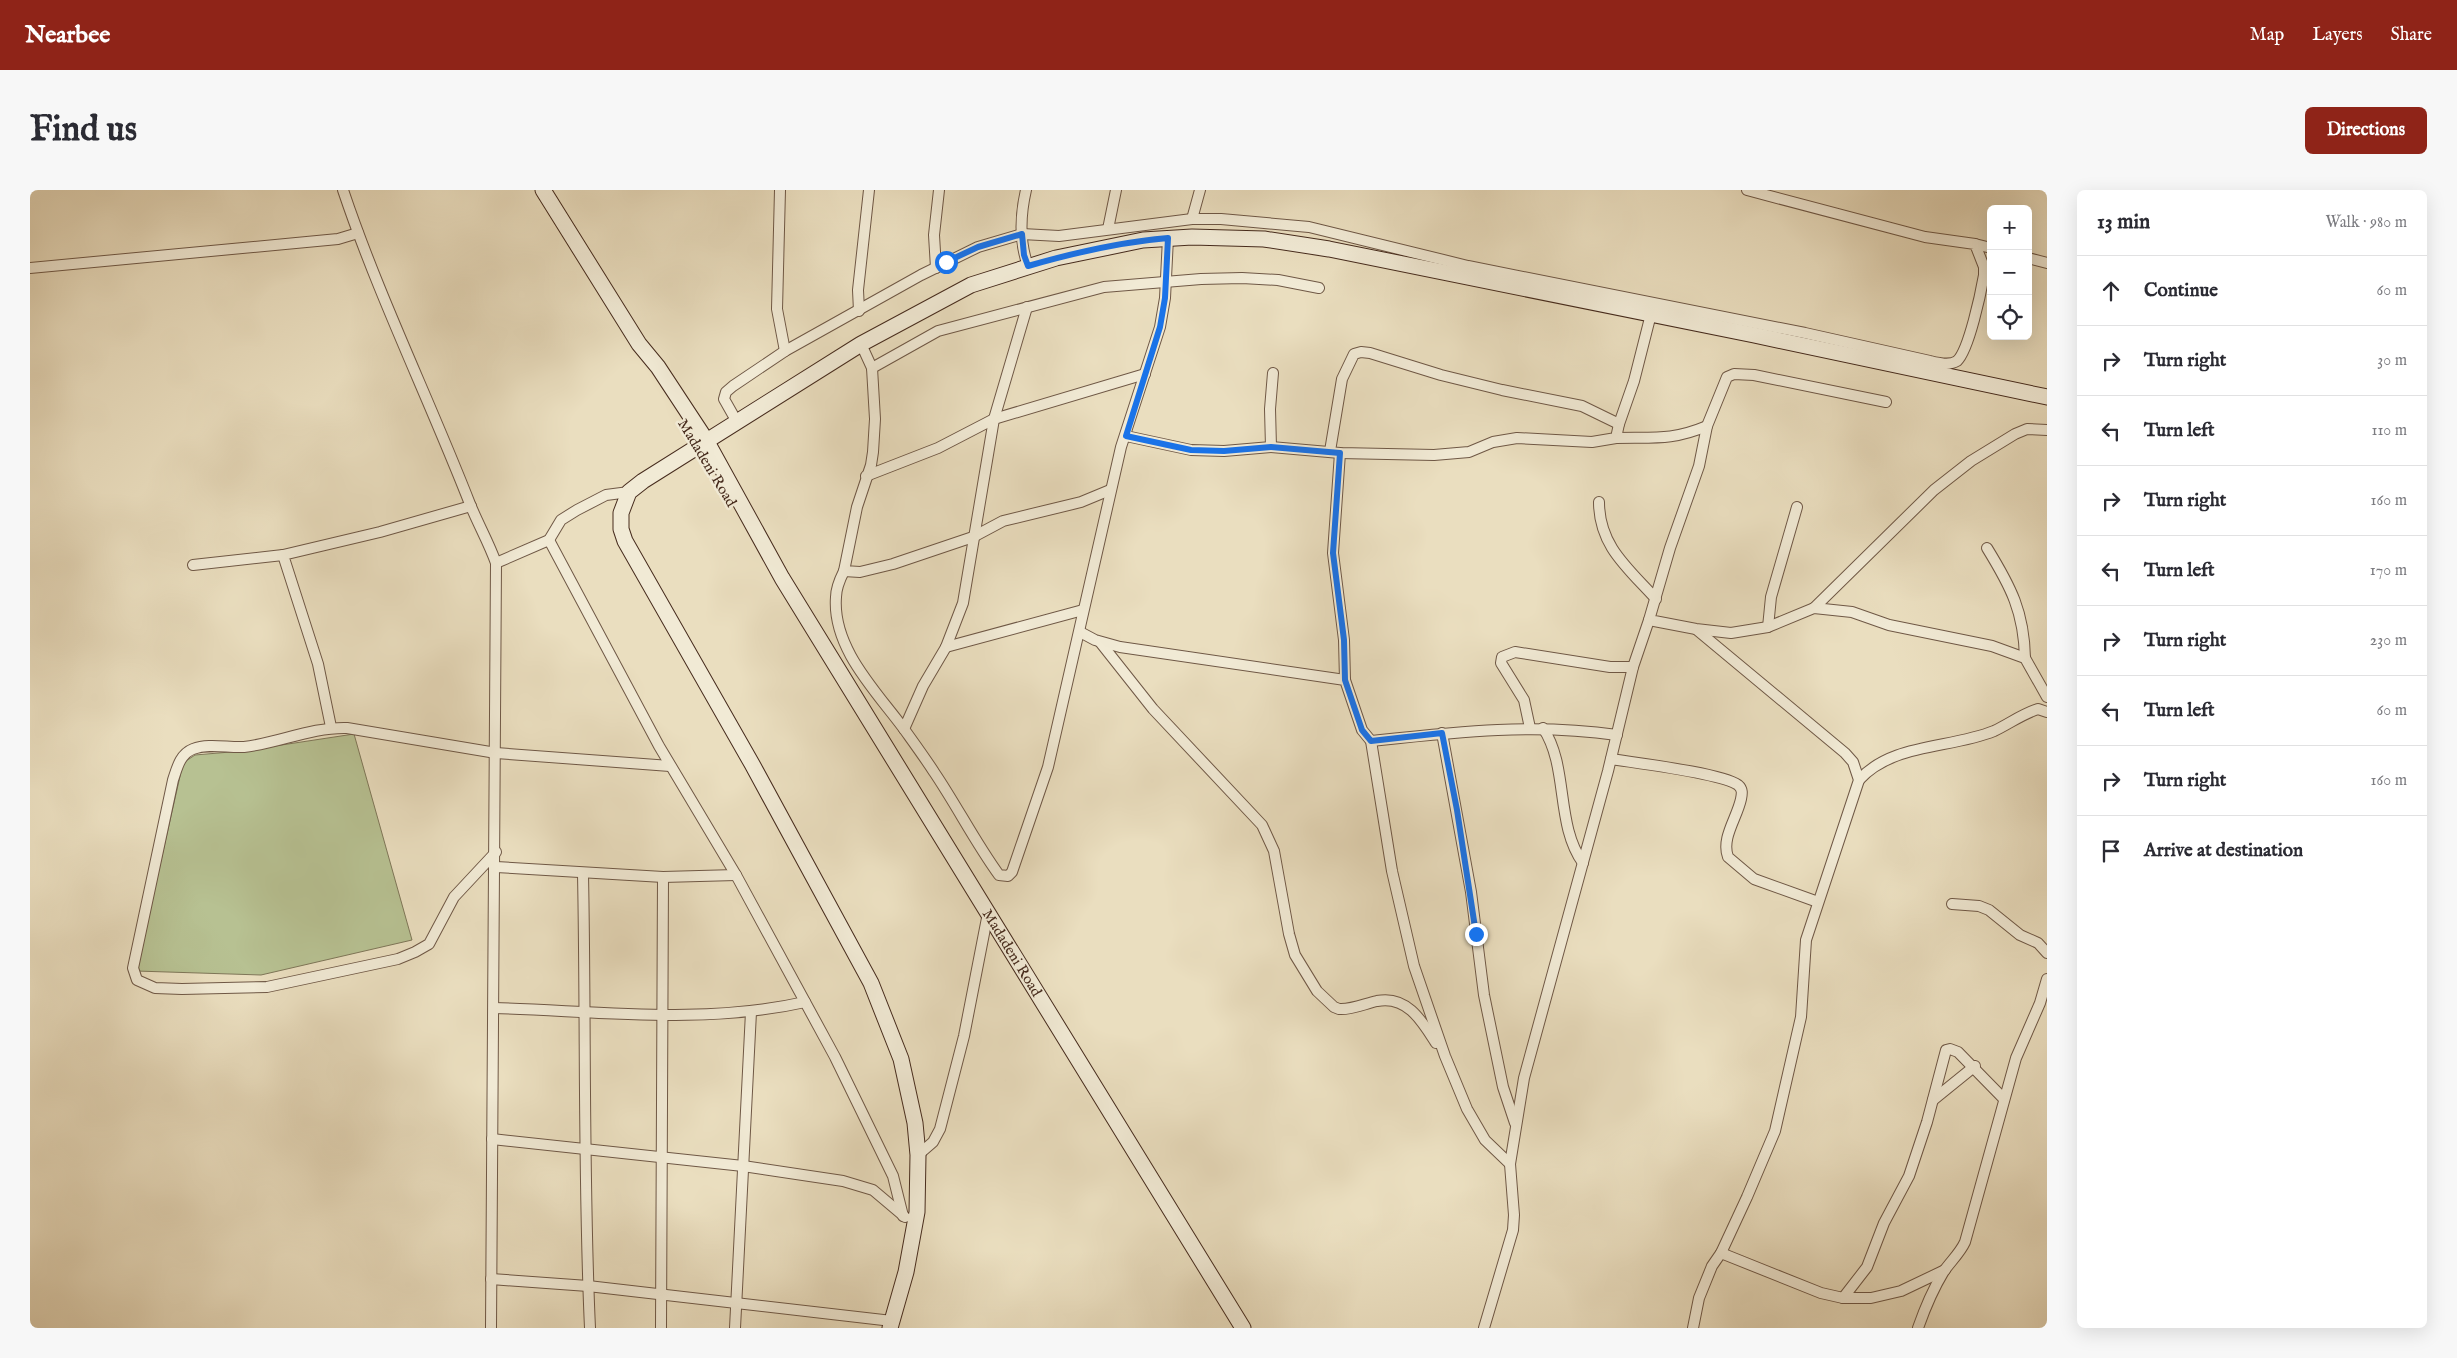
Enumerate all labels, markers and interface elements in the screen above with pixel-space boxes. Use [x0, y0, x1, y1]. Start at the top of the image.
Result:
text: Nearbee [25, 20, 110, 51]
text: Map [2250, 24, 2284, 47]
text: Layers [2312, 24, 2363, 47]
text: Share [2391, 24, 2432, 47]
button: Directions [2305, 107, 2427, 154]
text: Find us [30, 108, 137, 153]
map controls [1987, 205, 2032, 340]
button: + [1987, 205, 2032, 250]
text: 13 min [2097, 209, 2150, 236]
text: Walk · 980 m [2325, 213, 2407, 233]
button: − [1987, 250, 2032, 295]
route start [935, 251, 958, 274]
icon: ahead [2097, 277, 2125, 305]
text: Continue [2144, 279, 2218, 303]
text: 60 m [2377, 281, 2407, 301]
button: locate [1987, 295, 2032, 340]
icon: right [2097, 347, 2125, 375]
text: Turn right [2144, 349, 2226, 373]
text: 30 m [2377, 351, 2407, 371]
street label: Madadeni Road [673, 416, 741, 511]
icon: left [2097, 417, 2125, 445]
text: Turn left [2144, 419, 2215, 443]
text: 110 m [2371, 421, 2407, 441]
icon: right [2097, 487, 2125, 515]
text: Turn right [2144, 489, 2226, 513]
text: 160 m [2371, 491, 2407, 511]
icon: left [2097, 557, 2125, 585]
text: Turn left [2144, 559, 2215, 583]
text: 170 m [2370, 561, 2407, 581]
icon: right [2097, 627, 2125, 655]
text: Turn right [2144, 629, 2226, 653]
text: 230 m [2370, 631, 2407, 651]
icon: left [2097, 697, 2125, 725]
text: Turn left [2144, 699, 2215, 723]
text: 60 m [2377, 701, 2407, 721]
icon: right [2097, 767, 2125, 795]
text: Turn right [2144, 769, 2226, 793]
text: 160 m [2371, 771, 2407, 791]
icon: arrive [2097, 837, 2125, 865]
text: Arrive at destination [2144, 839, 2303, 863]
street label: Madadeni Road [978, 905, 1047, 1001]
route end [1465, 923, 1488, 946]

